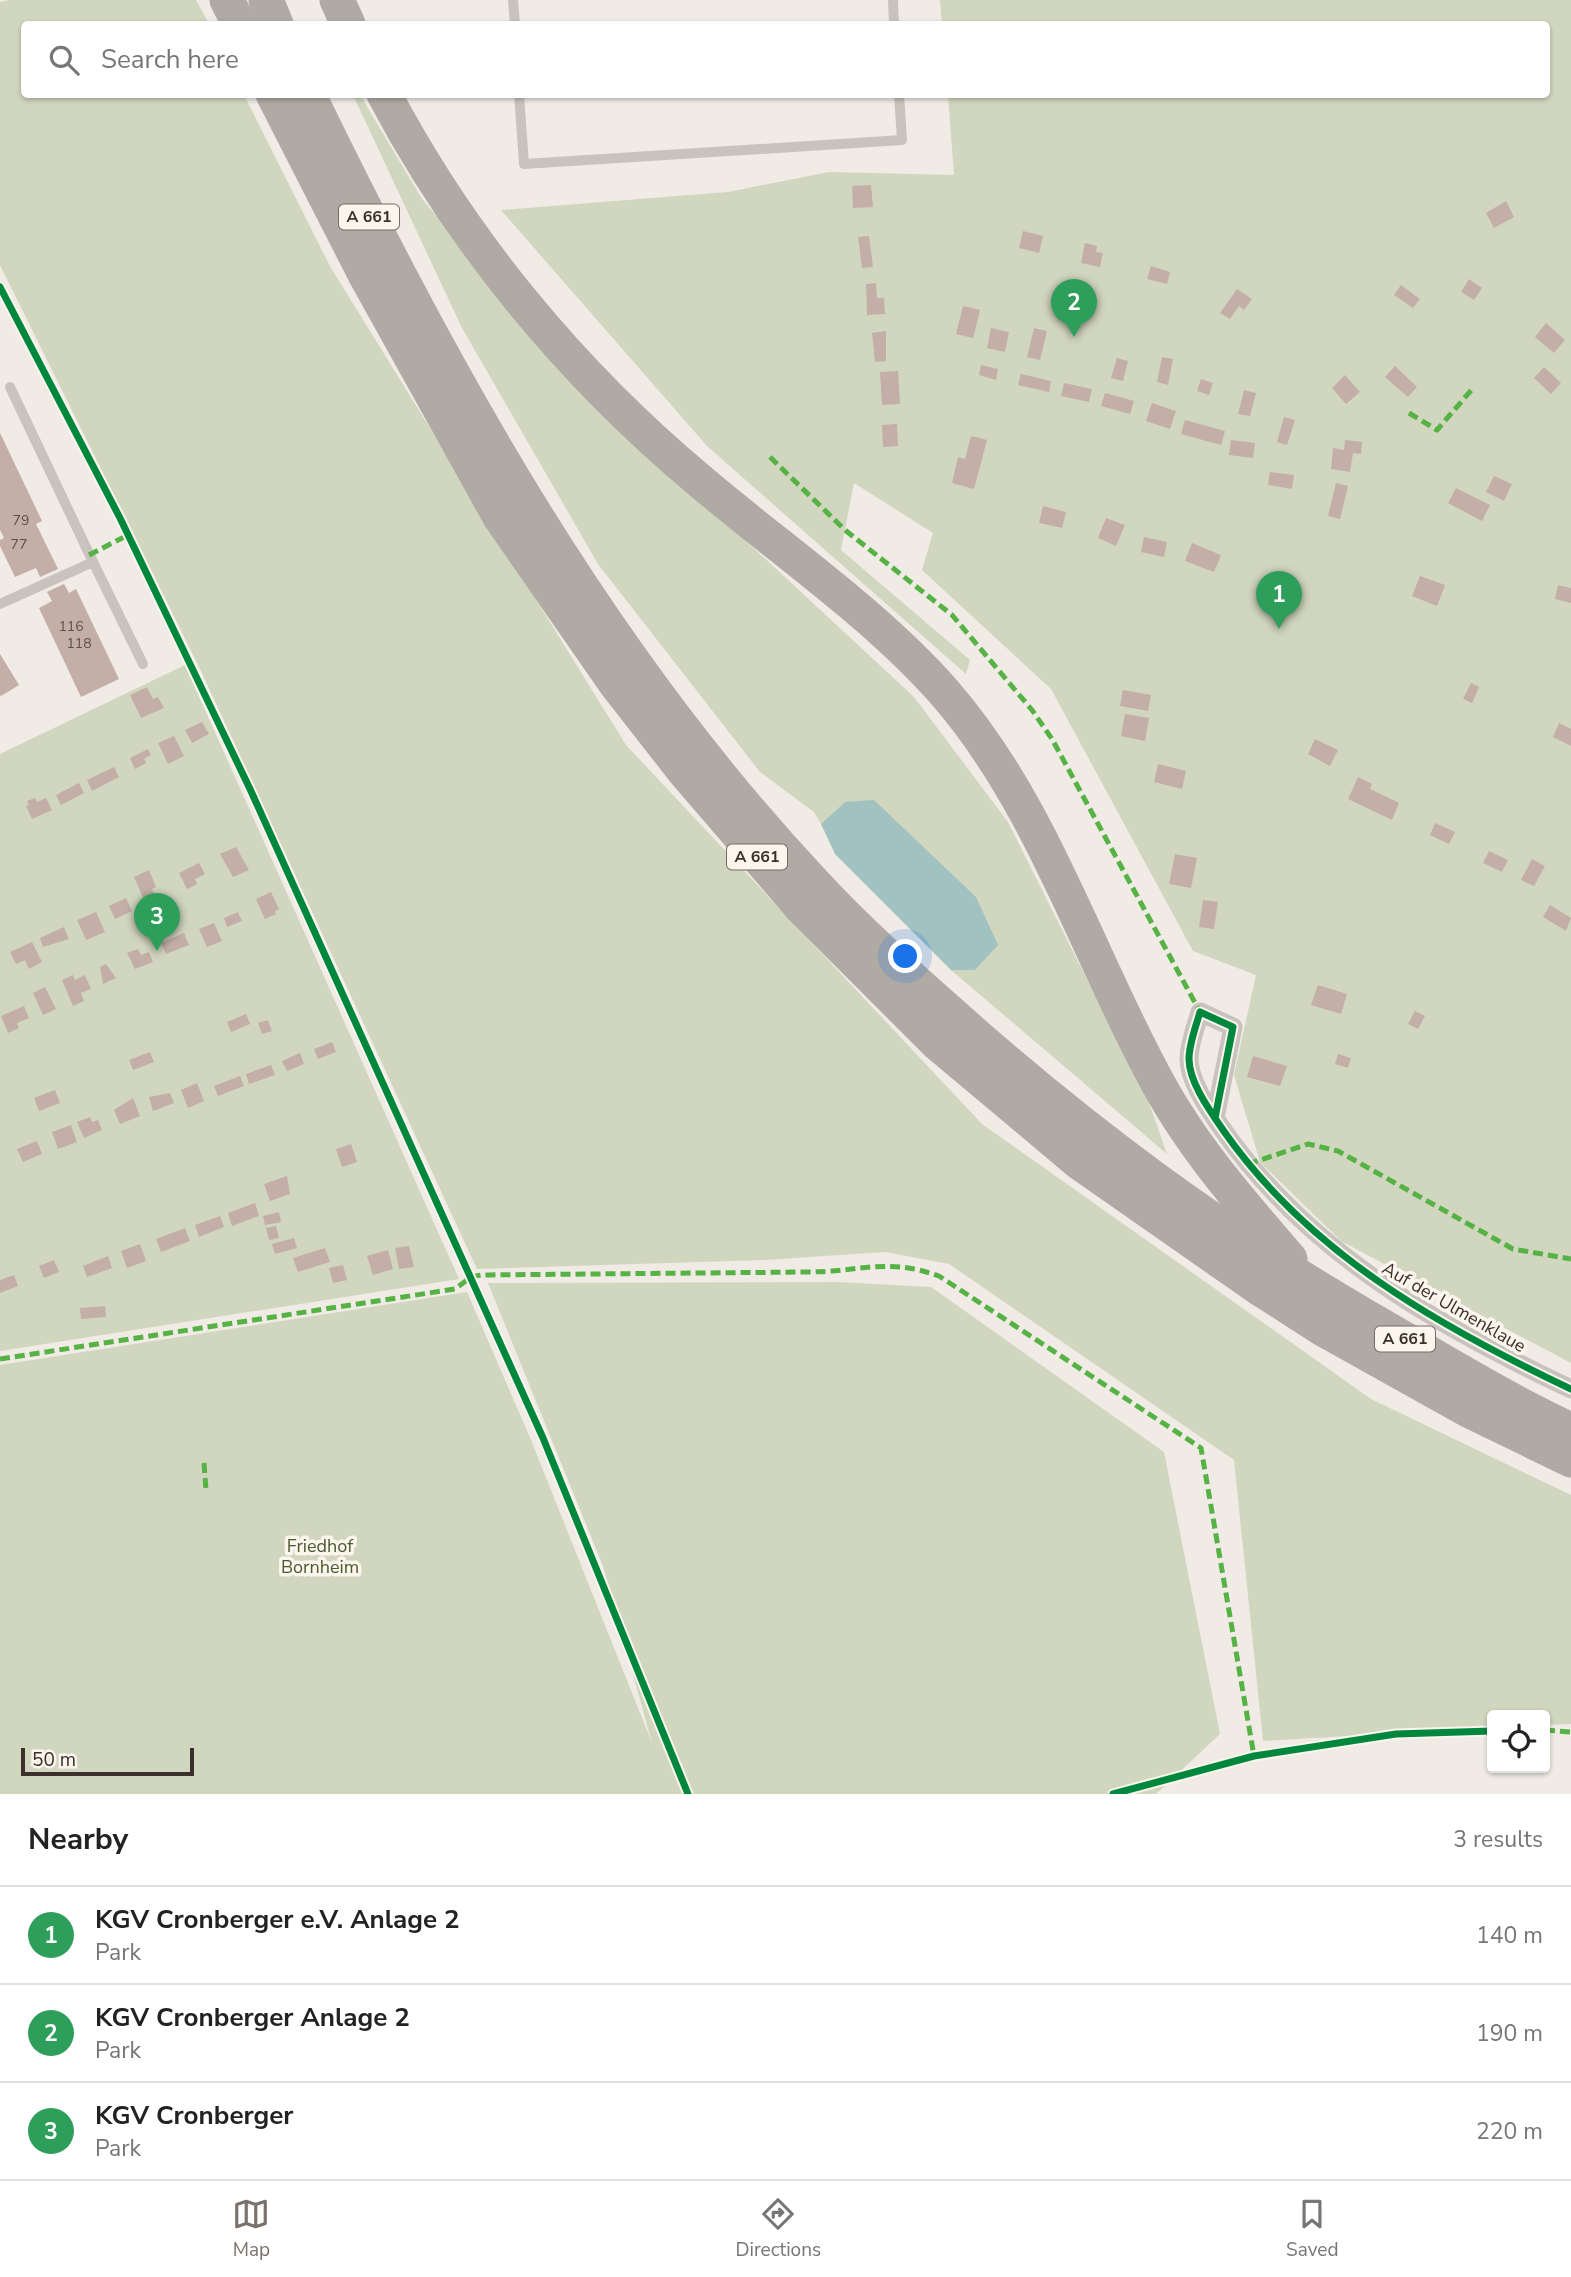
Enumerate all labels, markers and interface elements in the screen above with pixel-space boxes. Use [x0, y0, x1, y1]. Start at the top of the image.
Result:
search box [21, 21, 1550, 98]
icon: search [45, 41, 83, 79]
text: Search here [101, 42, 239, 77]
road number: A 661 [339, 204, 399, 230]
pin: 2 [1051, 279, 1097, 337]
house number: 79 [13, 511, 29, 530]
house number: 77 [11, 535, 27, 554]
pin: 1 [1256, 571, 1302, 629]
house number: 116 [58, 617, 84, 636]
house number: 118 [66, 634, 92, 653]
road number: A 661 [727, 844, 787, 870]
pin: 3 [134, 893, 180, 951]
your location [888, 939, 922, 973]
street label: Auf der Ulmenklaue [1378, 1256, 1530, 1358]
road number: A 661 [1375, 1326, 1435, 1352]
park label: Friedhof Bornheim [281, 1534, 359, 1579]
map controls [1487, 1710, 1550, 1773]
button: locate [1487, 1710, 1550, 1773]
scale bar [21, 1745, 194, 1777]
text: 50 m [32, 1747, 76, 1773]
text: Nearby [28, 1819, 128, 1860]
text: 3 results [1453, 1824, 1543, 1855]
text: KGV Cronberger e.V. Anlage 2 [95, 1902, 460, 1937]
text: 1 [44, 1920, 58, 1951]
text: 140 m [1476, 1920, 1543, 1951]
text: Park [95, 1937, 141, 1968]
text: KGV Cronberger Anlage 2 [95, 2000, 410, 2035]
text: 2 [44, 2018, 58, 2049]
text: 190 m [1476, 2018, 1543, 2049]
text: Park [95, 2035, 141, 2066]
text: KGV Cronberger [95, 2098, 293, 2133]
text: 3 [44, 2116, 58, 2147]
text: 220 m [1476, 2116, 1543, 2147]
text: Park [95, 2133, 141, 2164]
tab: Map [232, 2195, 270, 2263]
tab: Directions [735, 2195, 821, 2263]
tab: Saved [1286, 2195, 1339, 2263]

